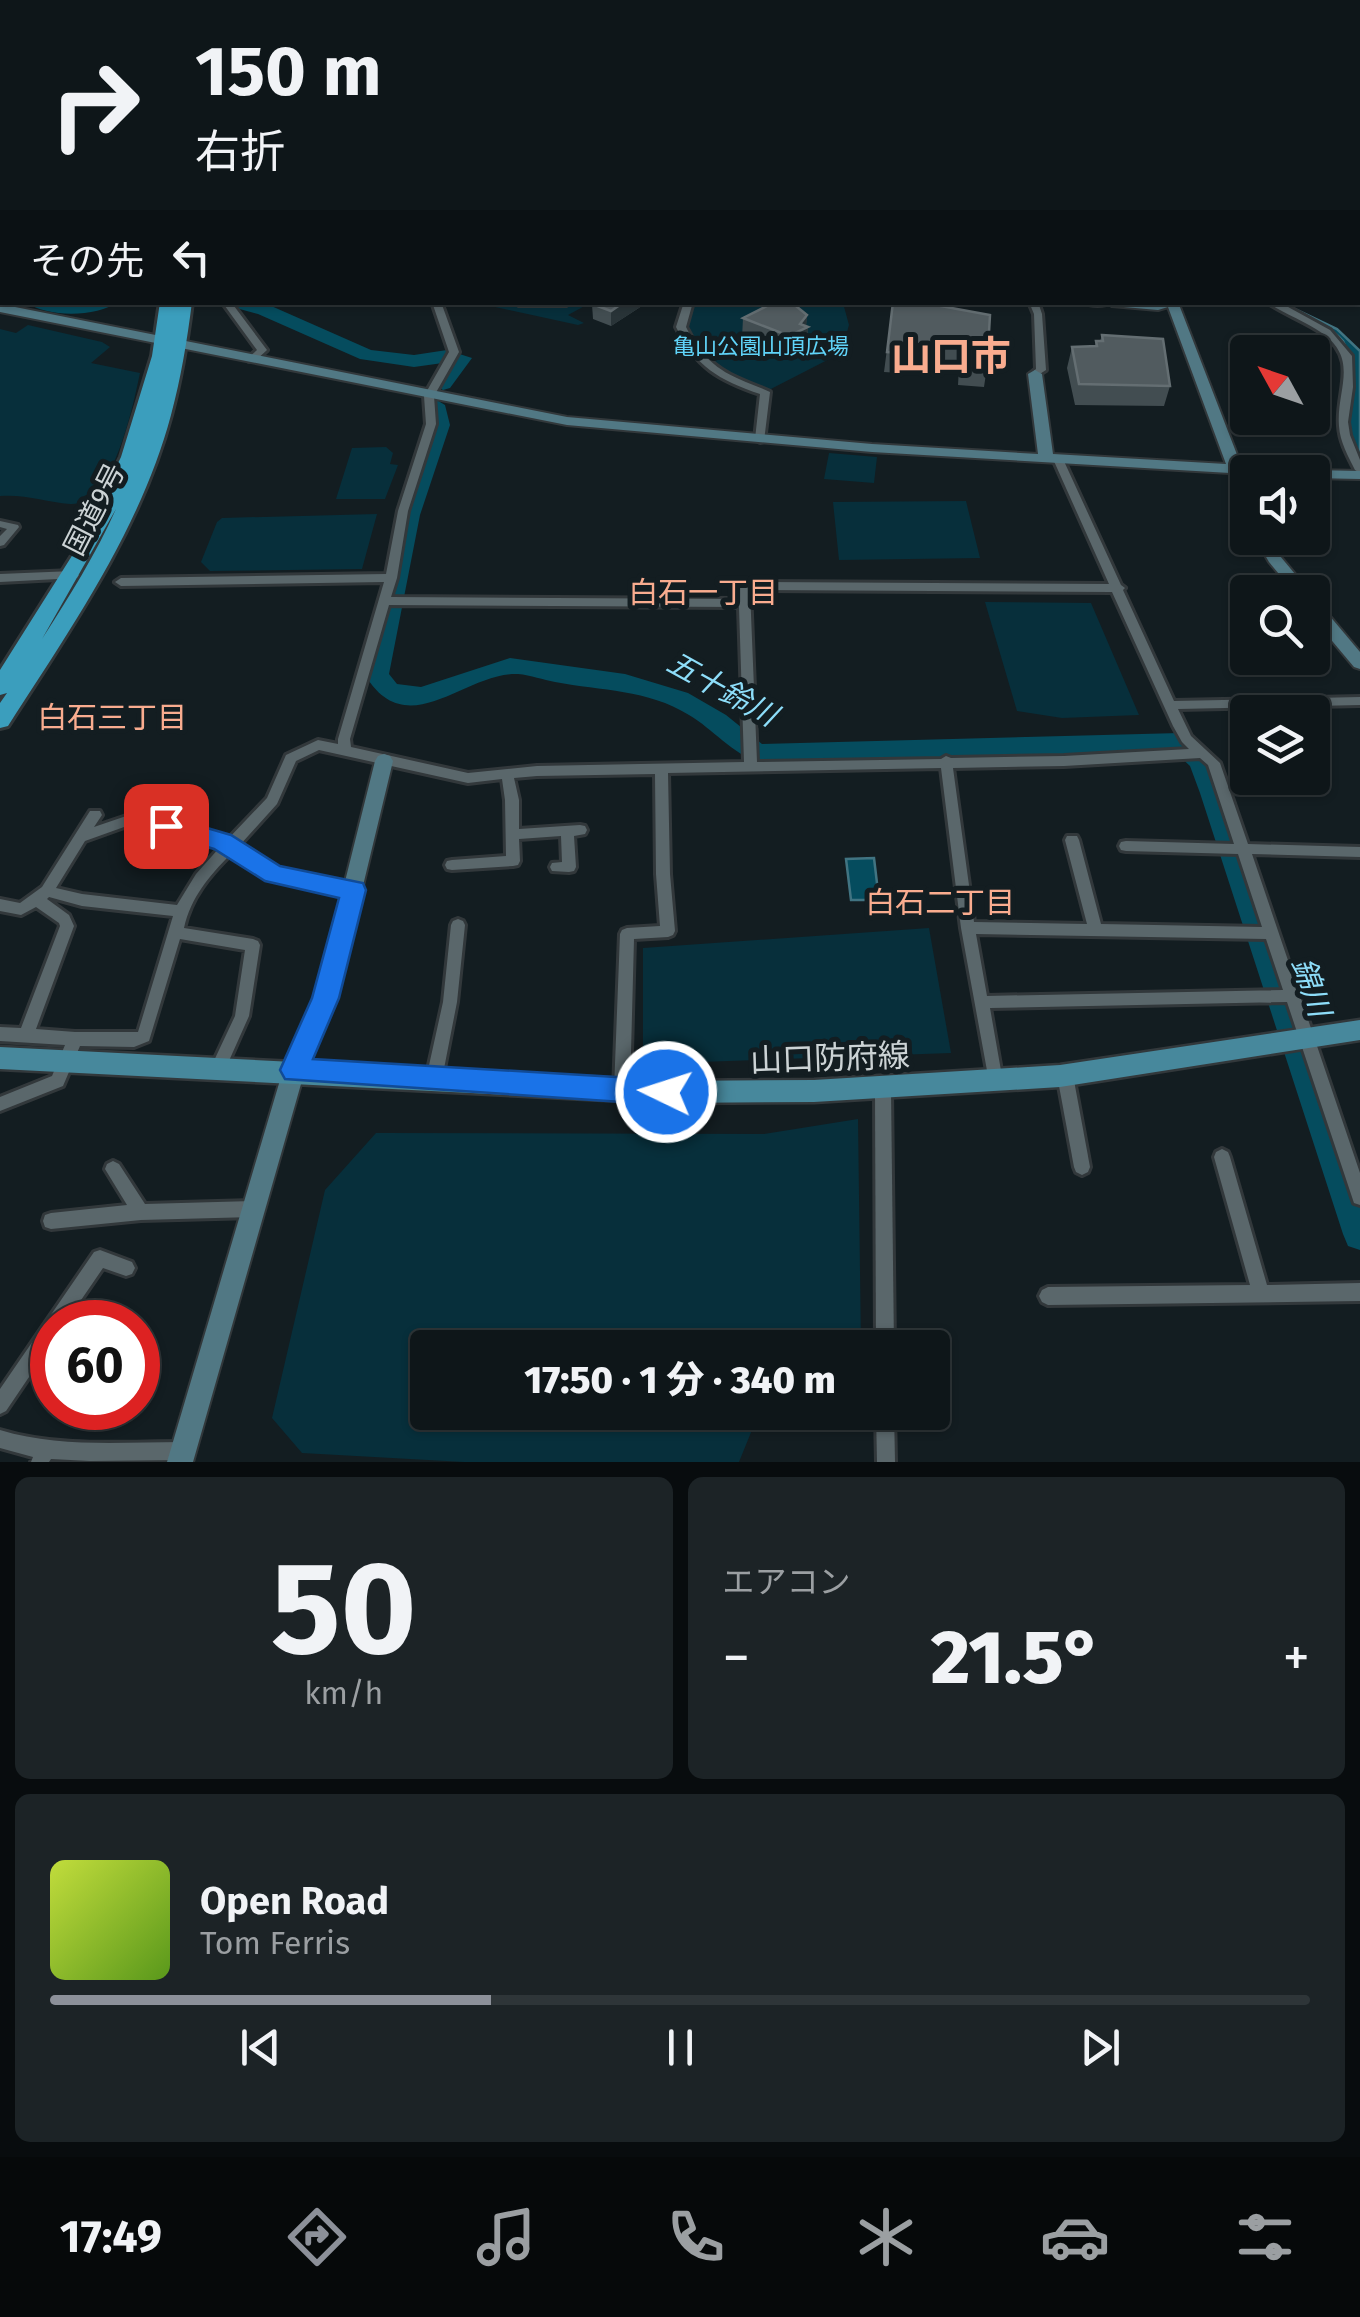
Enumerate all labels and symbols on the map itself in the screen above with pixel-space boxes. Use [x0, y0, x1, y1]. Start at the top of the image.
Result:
park label: 亀山公園山頂広場 [673, 333, 849, 360]
district label: 山口市 [891, 333, 1011, 381]
north arrow [1230, 335, 1330, 435]
street label: 国道9号 [57, 458, 132, 561]
district label: 白石一丁目 [628, 575, 778, 611]
water label: 五十鈴川 [661, 644, 786, 735]
district label: 白石三丁目 [37, 700, 187, 736]
pin [124, 784, 209, 869]
district label: 白石二丁目 [865, 885, 1015, 921]
water label: 錦川 [1284, 953, 1339, 1024]
street label: 山口防府線 [749, 1036, 911, 1080]
position arrow [614, 1040, 718, 1144]
speed limit sign: 60 [30, 1300, 160, 1430]

